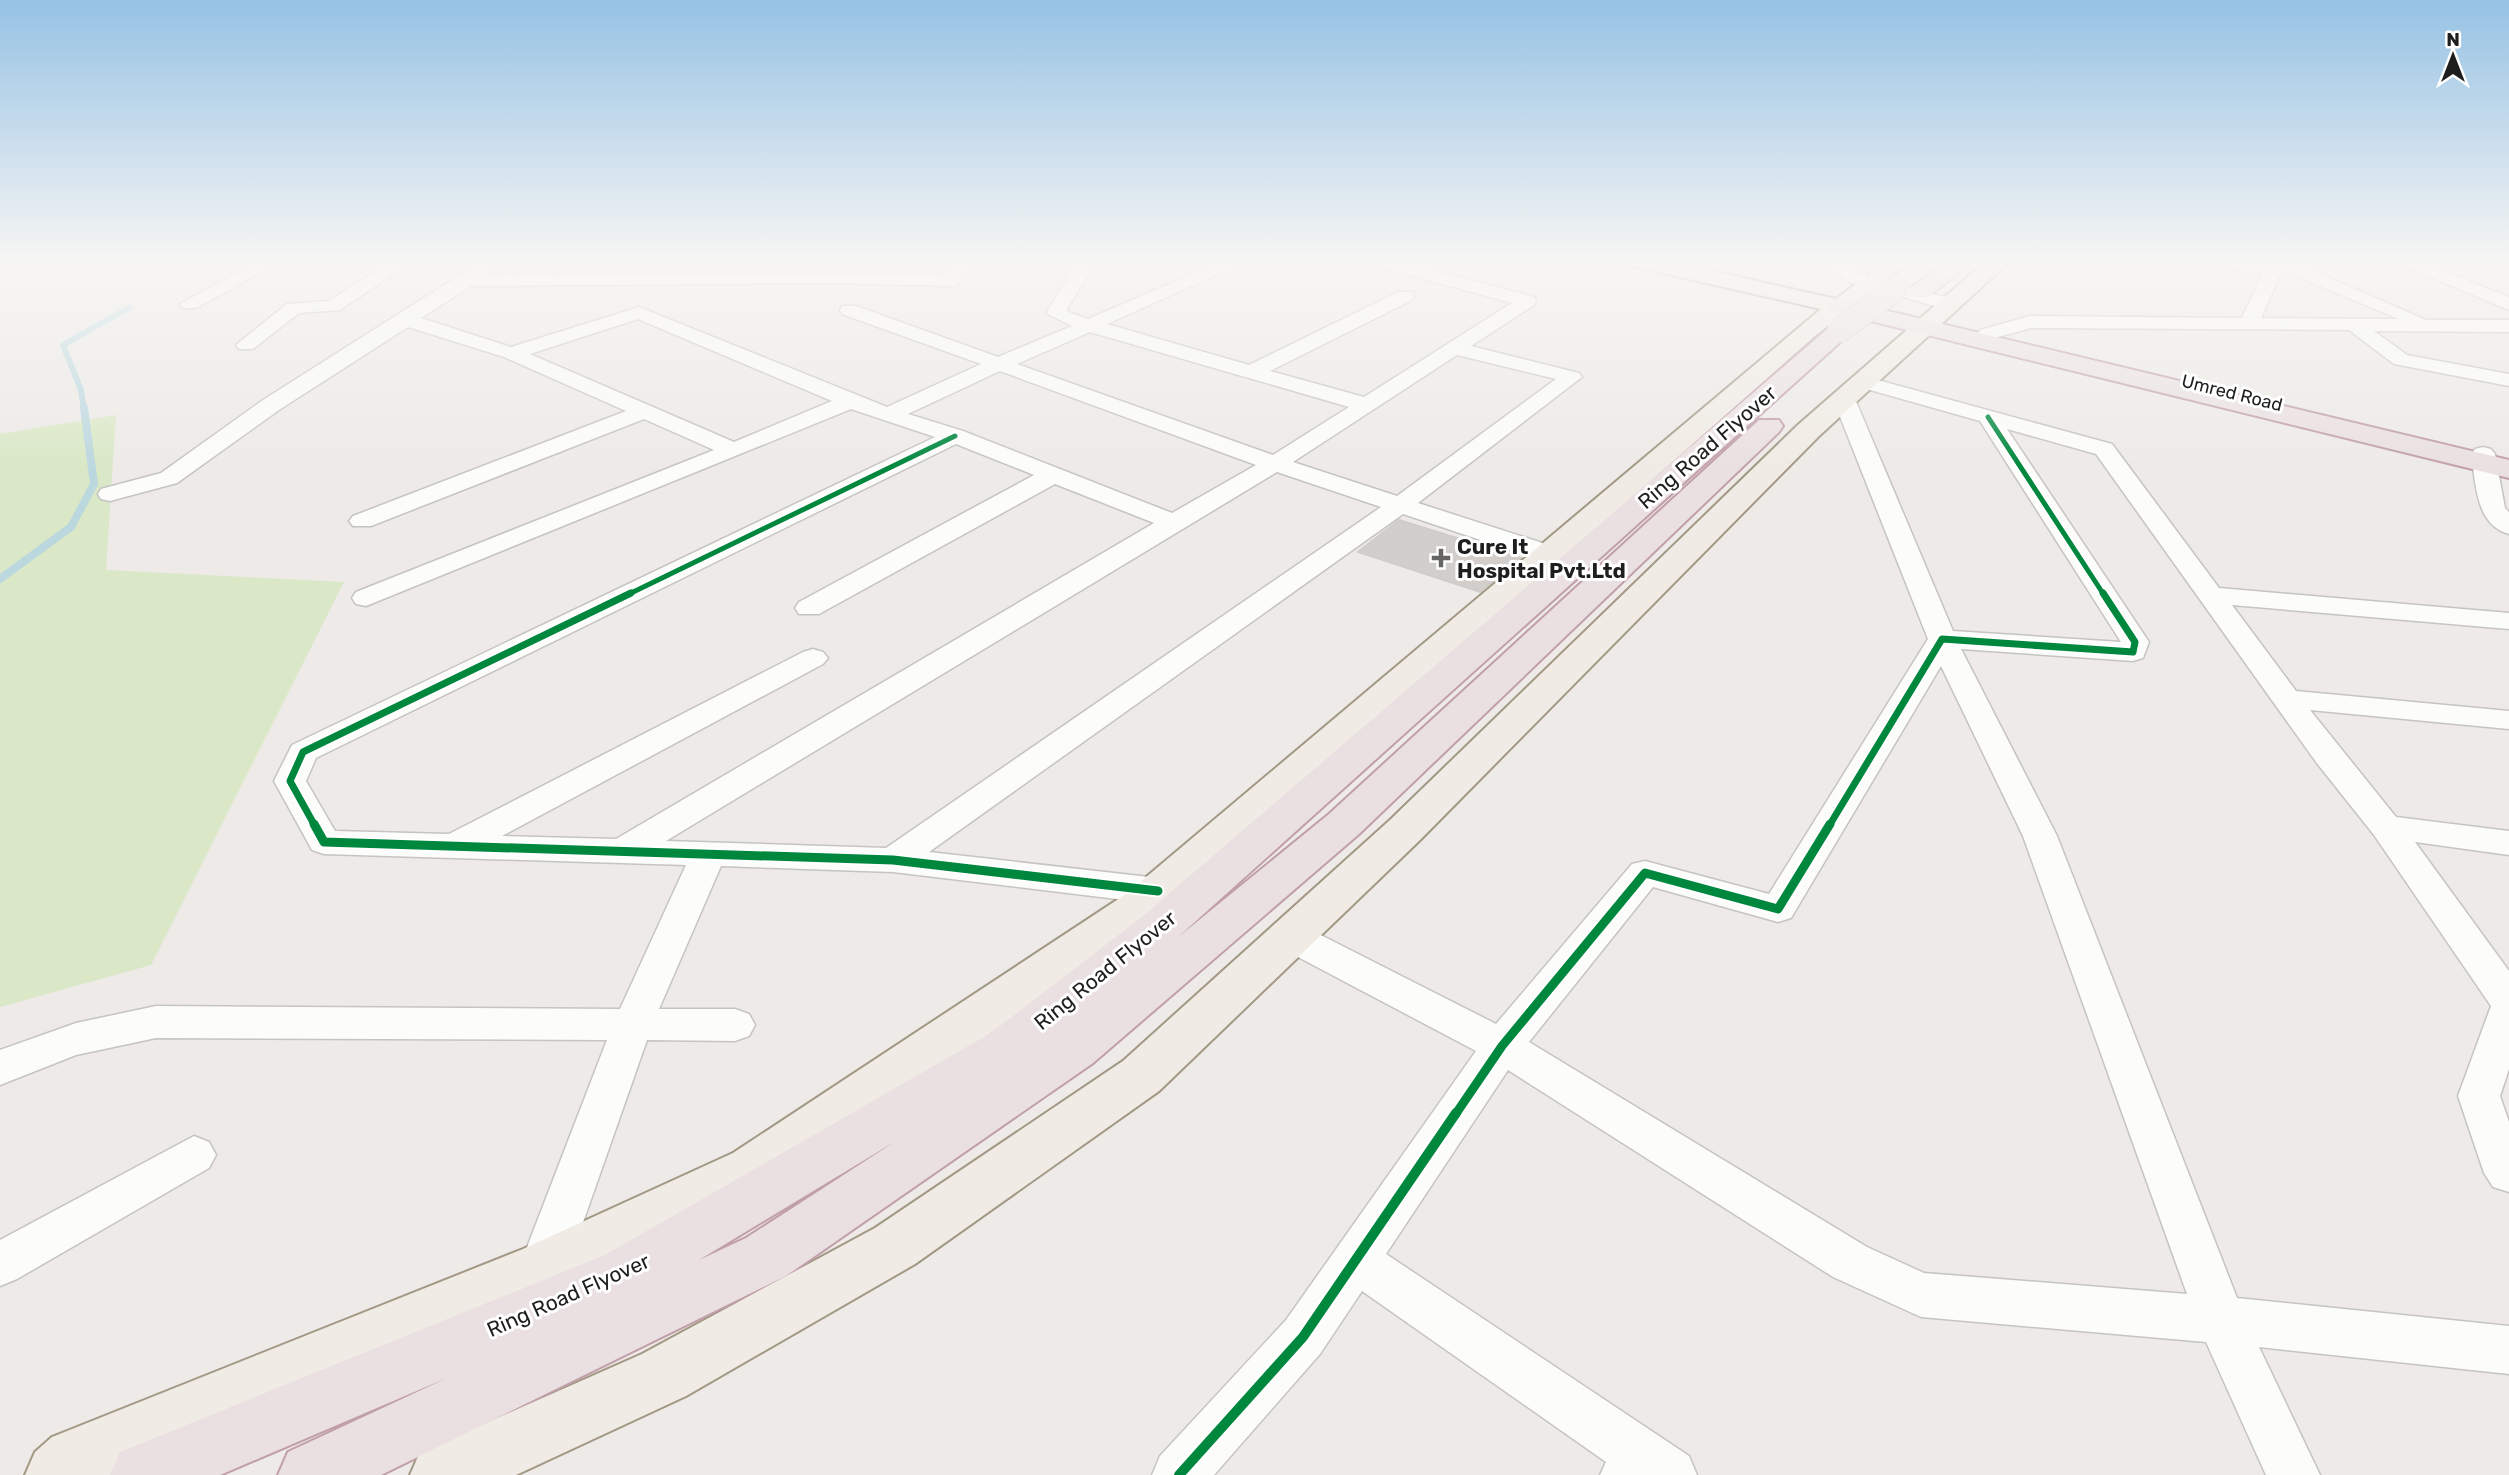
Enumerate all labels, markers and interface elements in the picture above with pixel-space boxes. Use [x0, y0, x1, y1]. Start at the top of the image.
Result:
north arrow [2418, 21, 2488, 91]
text: N [2446, 28, 2460, 51]
street label: Umred Road [2179, 370, 2285, 416]
street label: Ring Road Flyover [1633, 380, 1781, 514]
place label: Cure It Hospital Pvt.Ltd [1457, 534, 1626, 583]
marker: Cure It Hospital Pvt.Ltd [1431, 548, 1451, 568]
street label: Ring Road Flyover [1029, 905, 1181, 1035]
street label: Ring Road Flyover [483, 1248, 653, 1342]

